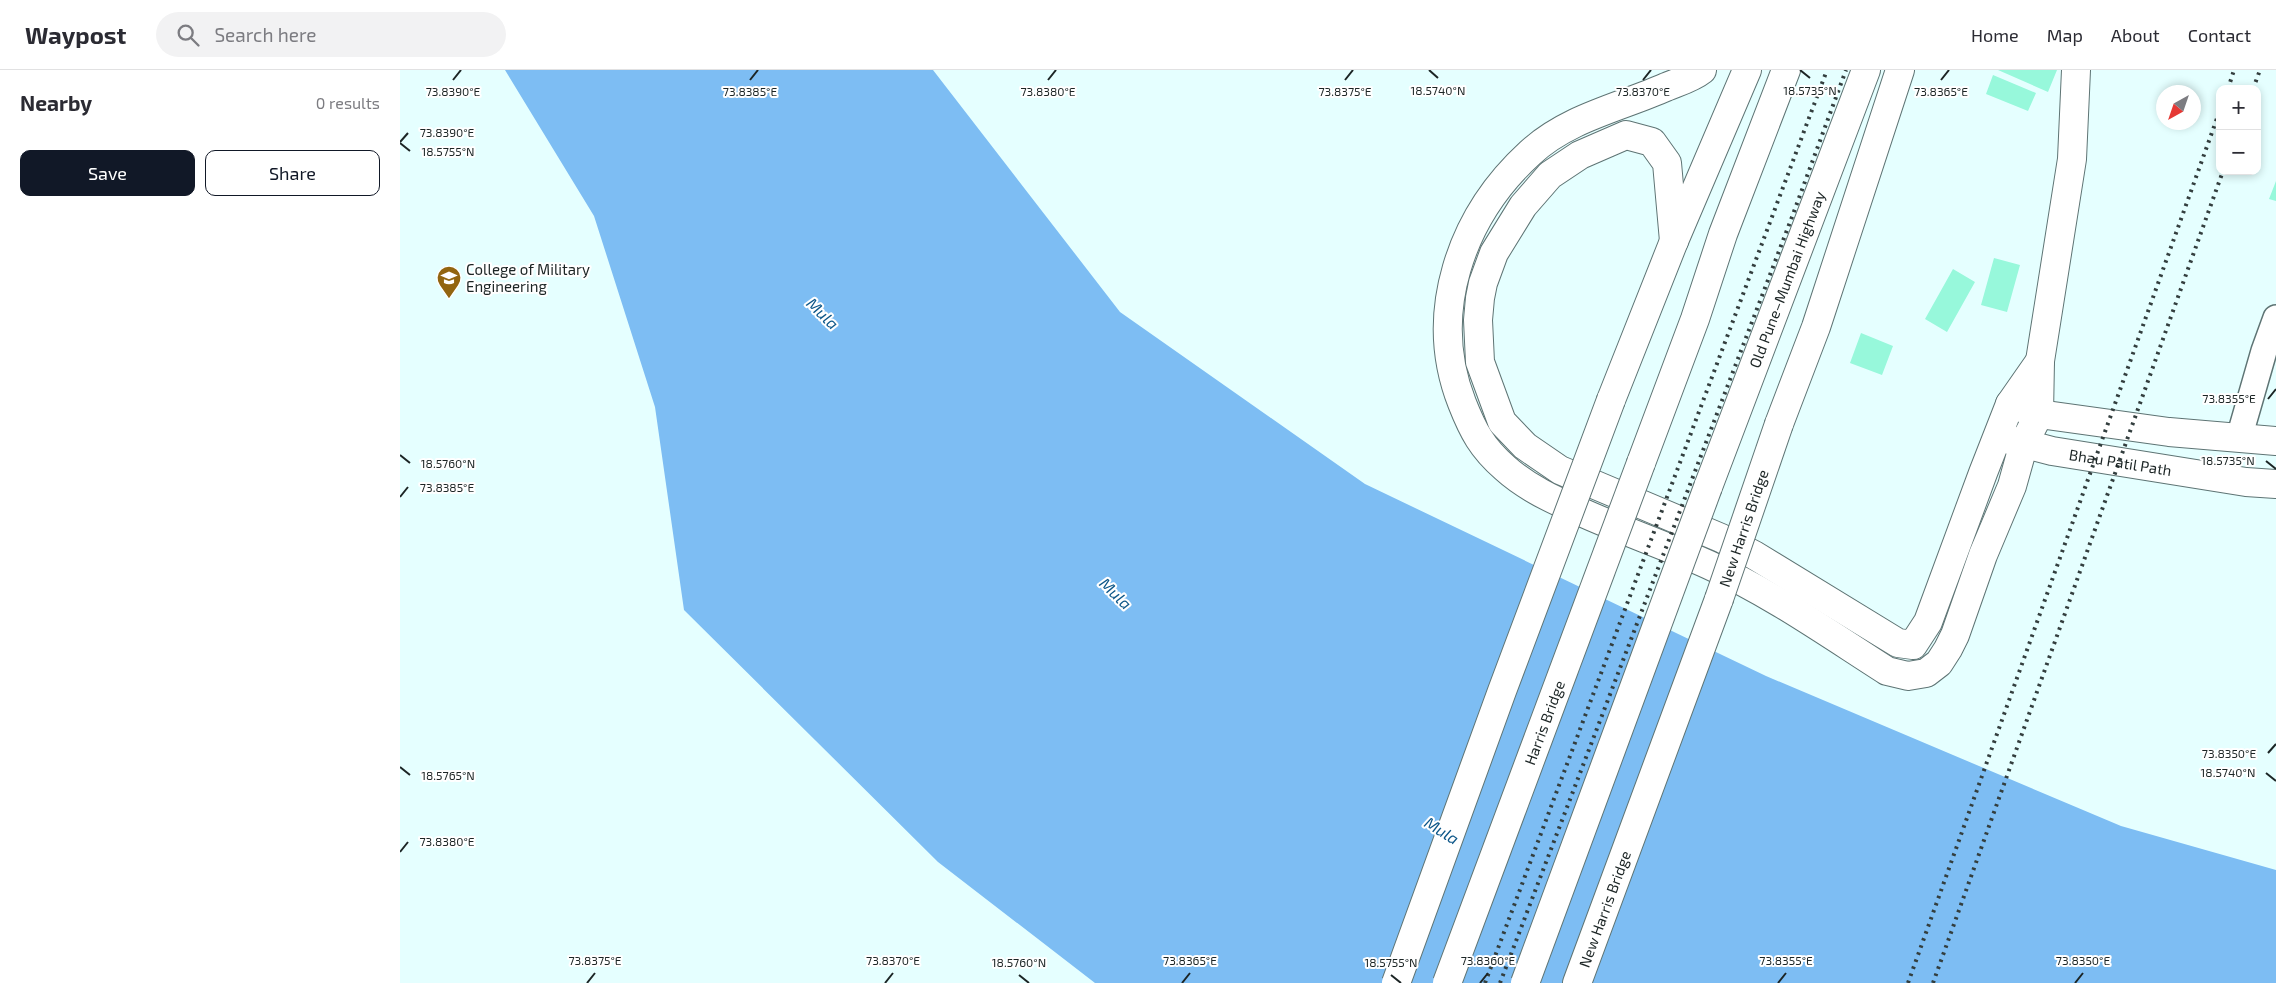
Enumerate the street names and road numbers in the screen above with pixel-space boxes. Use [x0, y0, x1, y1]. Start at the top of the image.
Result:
street label: Old Pune–Mumbai Highway [1745, 188, 1828, 370]
street label: Bhau Patil Path [2068, 445, 2173, 479]
street label: New Harris Bridge [1715, 467, 1772, 589]
street label: Harris Bridge [1520, 678, 1568, 767]
street label: New Harris Bridge [1575, 848, 1634, 970]

